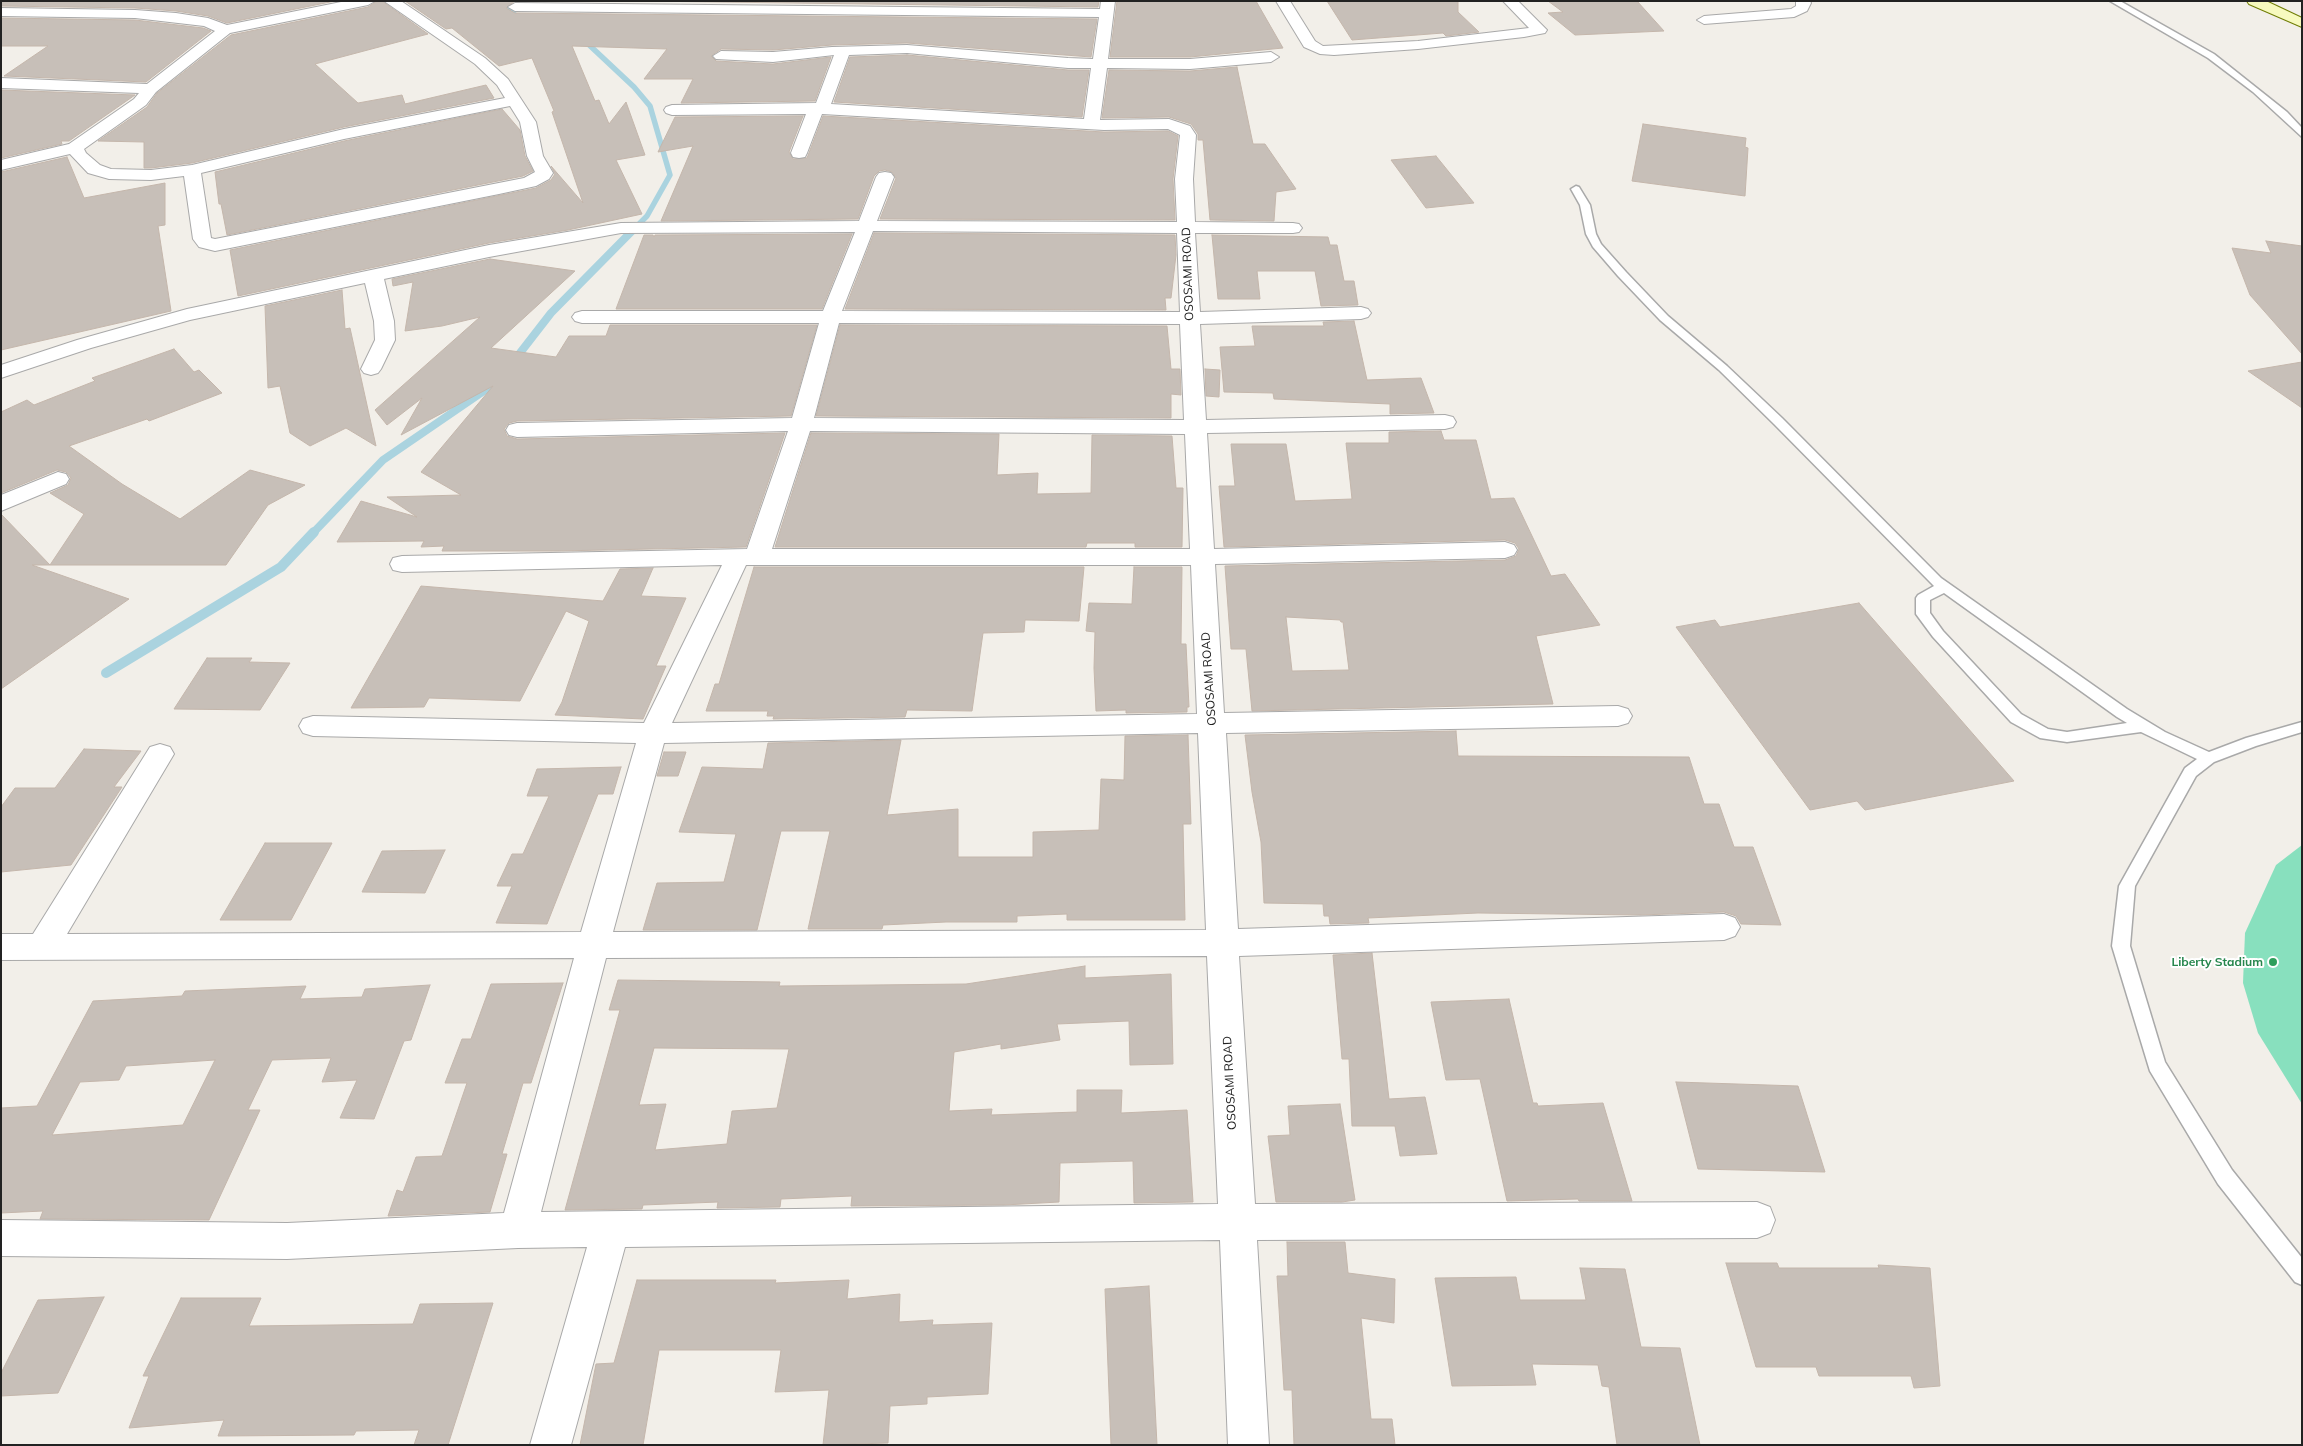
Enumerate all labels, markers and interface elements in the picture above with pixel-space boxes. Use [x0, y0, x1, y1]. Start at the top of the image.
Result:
street label: OSOSAMI ROAD [1179, 227, 1197, 321]
street label: OSOSAMI ROAD [1199, 632, 1219, 726]
place label: Liberty Stadium [2171, 955, 2263, 969]
marker: Liberty Stadium [2267, 956, 2279, 968]
street label: OSOSAMI ROAD [1220, 1036, 1240, 1130]

